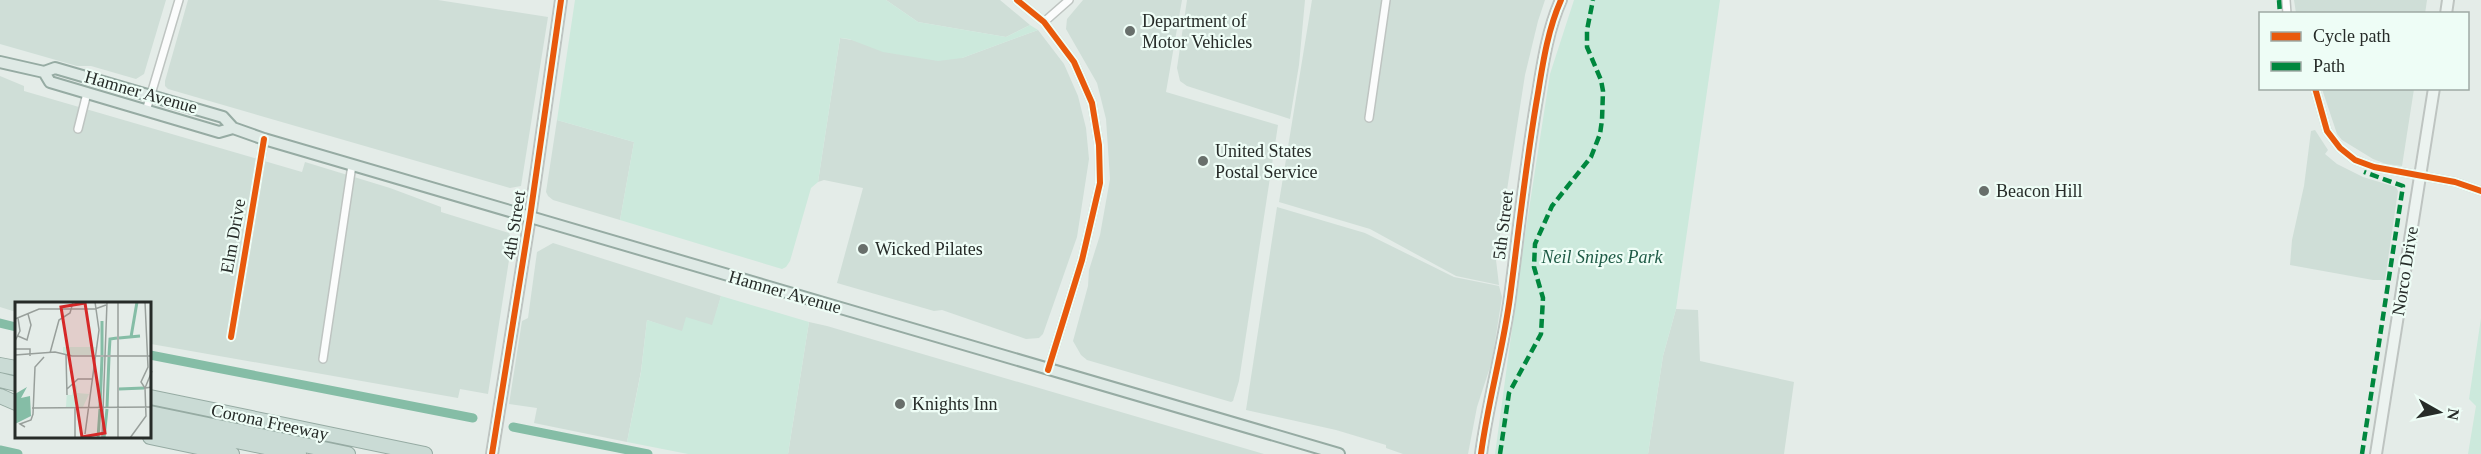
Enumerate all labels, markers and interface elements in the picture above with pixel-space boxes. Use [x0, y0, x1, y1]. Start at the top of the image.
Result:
place label: Department of Motor Vehicles [1142, 11, 1252, 52]
legend [2259, 12, 2469, 90]
marker: Department of Motor Vehicles [1123, 24, 1137, 38]
text: Cycle path [2313, 26, 2390, 46]
text: Path [2313, 56, 2345, 76]
street label: Hamner Avenue [82, 66, 200, 118]
place label: United States Postal Service [1215, 141, 1317, 182]
marker: United States Postal Service [1196, 154, 1210, 168]
place label: Beacon Hill [1996, 181, 2082, 201]
marker: Beacon Hill [1977, 184, 1991, 198]
street label: 4th Street [499, 189, 529, 261]
street label: 5th Street [1489, 189, 1517, 261]
street label: Elm Drive [217, 197, 249, 275]
street label: Norco Drive [2388, 225, 2422, 317]
place label: Wicked Pilates [875, 239, 983, 259]
marker: Wicked Pilates [856, 242, 870, 256]
park label: Neil Snipes Park [1541, 247, 1664, 267]
street label: Hamner Avenue [726, 266, 844, 318]
inset map [15, 302, 152, 439]
north arrow [2409, 382, 2469, 442]
place label: Knights Inn [912, 394, 998, 414]
marker: Knights Inn [893, 397, 907, 411]
street label: Corona Freeway [209, 400, 331, 444]
text: N [2444, 407, 2463, 422]

